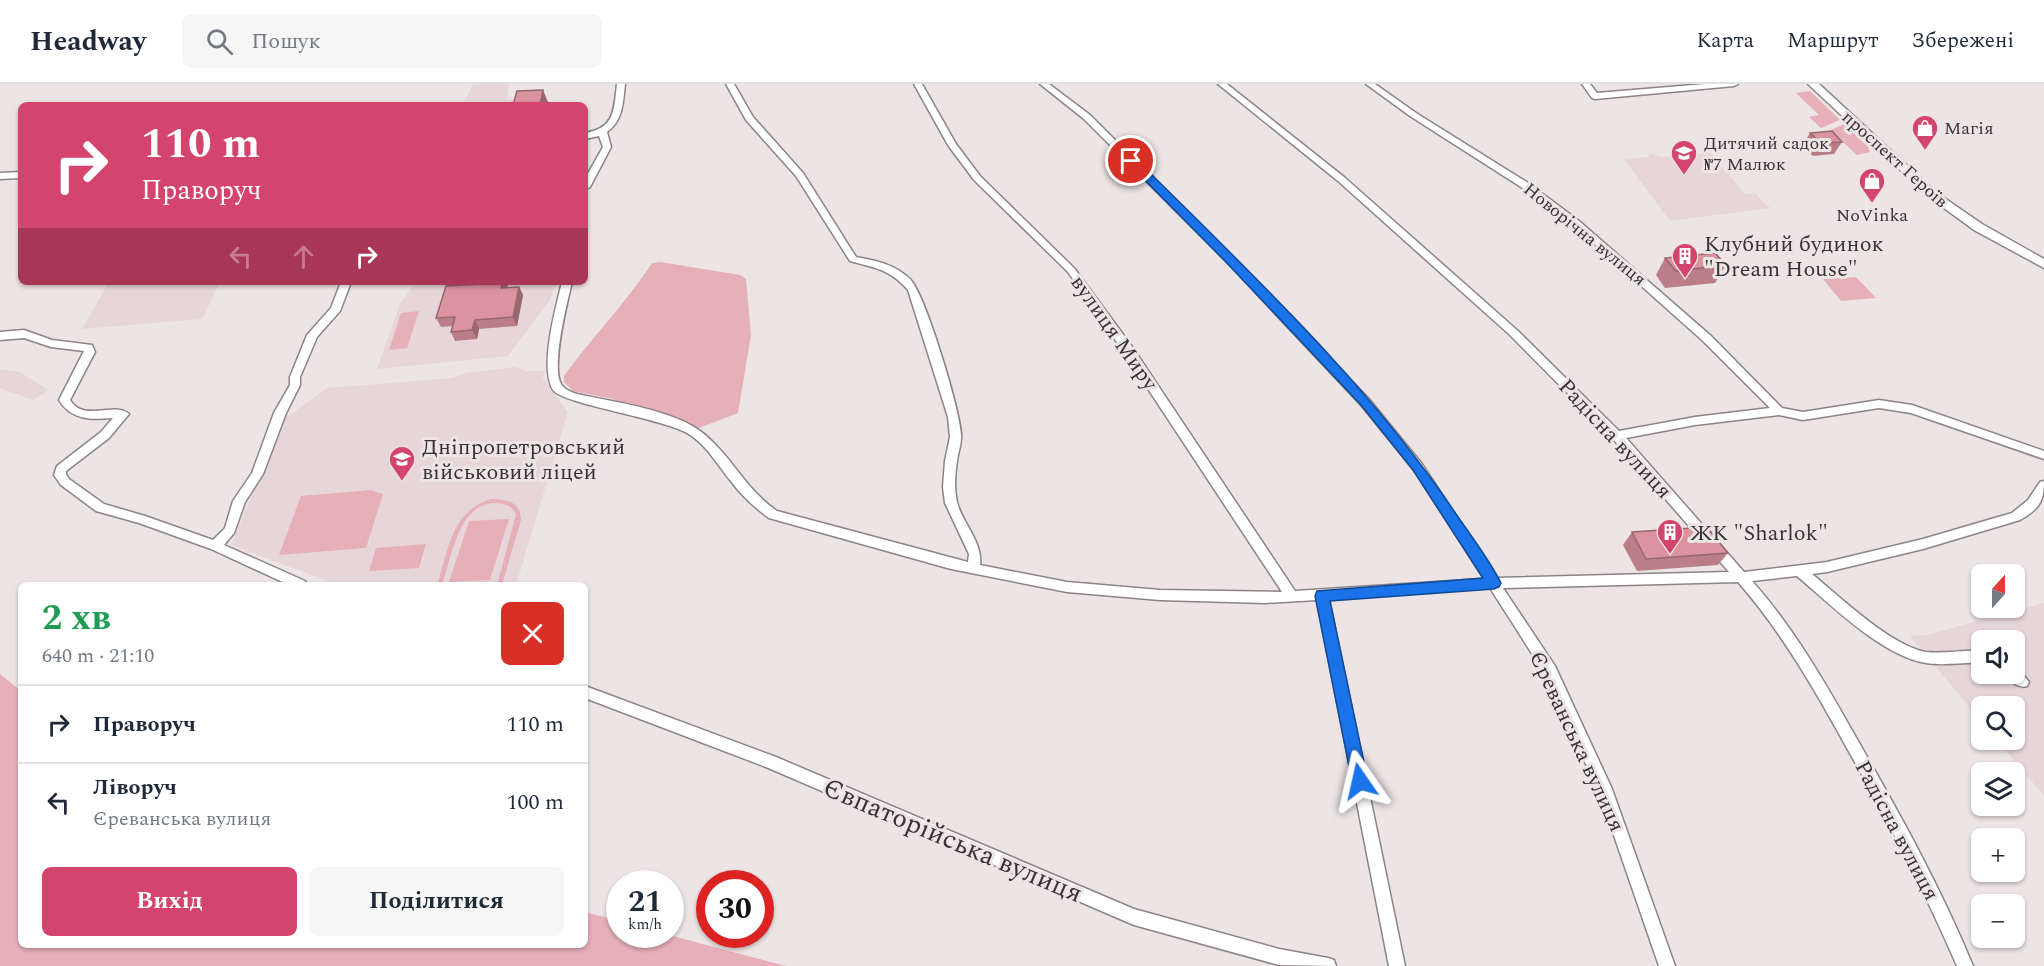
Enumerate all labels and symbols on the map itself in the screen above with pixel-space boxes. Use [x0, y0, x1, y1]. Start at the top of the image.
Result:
street label: проспект Героїв [1836, 104, 1954, 214]
shop icon: Магія [1910, 113, 1940, 151]
place label: Магія [1944, 115, 1994, 142]
place label: Дитячий садок №7 Малюк [1704, 130, 1829, 178]
pin [1105, 135, 1156, 186]
school or university icon: Дитячий садок №7 Малюк [1669, 138, 1699, 176]
shop icon: NoVinka [1857, 166, 1887, 204]
street label: Новорічна вулиця [1517, 176, 1652, 292]
place label: NoVinka [1836, 202, 1908, 229]
place label: Клубний будинок "Dream House" [1704, 228, 1884, 286]
building icon: Клубний будинок "Dream House" [1670, 241, 1700, 279]
street label: вулиця Миру [1062, 268, 1167, 399]
street label: Радісна вулиця [1550, 371, 1680, 507]
place label: Дніпропетровський військовий ліцей [422, 431, 625, 489]
school or university icon: Дніпропетровський військовий ліцей [387, 444, 417, 482]
building icon: ЖК "Sharlok" [1655, 517, 1685, 555]
place label: ЖК "Sharlok" [1690, 517, 1828, 550]
north arrow [1971, 564, 2025, 618]
street label: Єреванська вулиця [1520, 646, 1633, 837]
position arrow [1328, 749, 1392, 813]
street label: Радісна вулиця [1846, 755, 1947, 907]
street label: Євпаторійська вулиця [816, 767, 1089, 915]
speed limit sign: 30 [696, 870, 774, 948]

